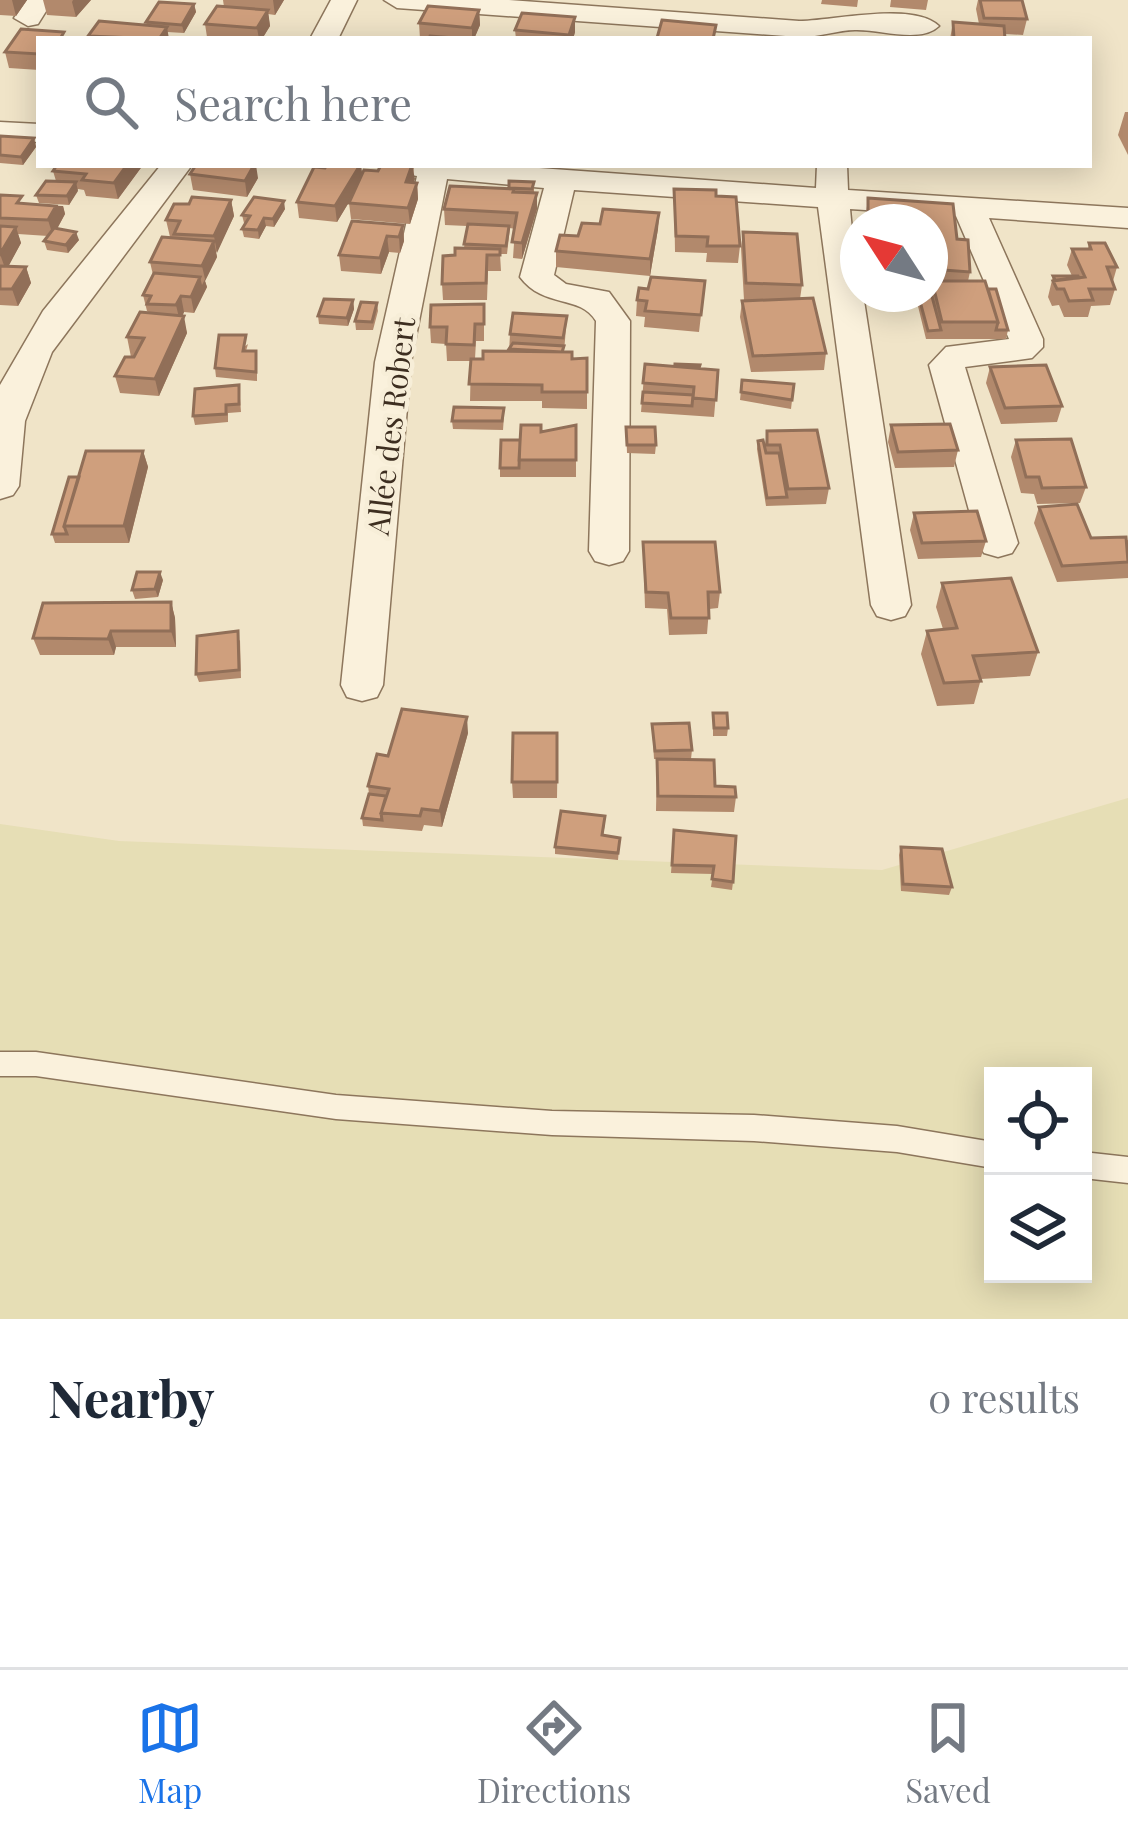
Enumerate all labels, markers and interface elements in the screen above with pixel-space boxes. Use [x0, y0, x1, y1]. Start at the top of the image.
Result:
search box [36, 36, 1092, 168]
icon: search [78, 69, 144, 135]
text: Search here [174, 72, 412, 132]
north arrow [840, 204, 948, 312]
street label: Allée des Robert [357, 315, 423, 538]
map controls [984, 1067, 1092, 1283]
button: locate [984, 1067, 1092, 1175]
button: layers [984, 1175, 1092, 1283]
text: Nearby [48, 1363, 214, 1431]
text: 0 results [928, 1371, 1080, 1423]
tab: Map [137, 1695, 203, 1811]
tab: Directions [477, 1695, 631, 1811]
tab: Saved [905, 1695, 991, 1811]

